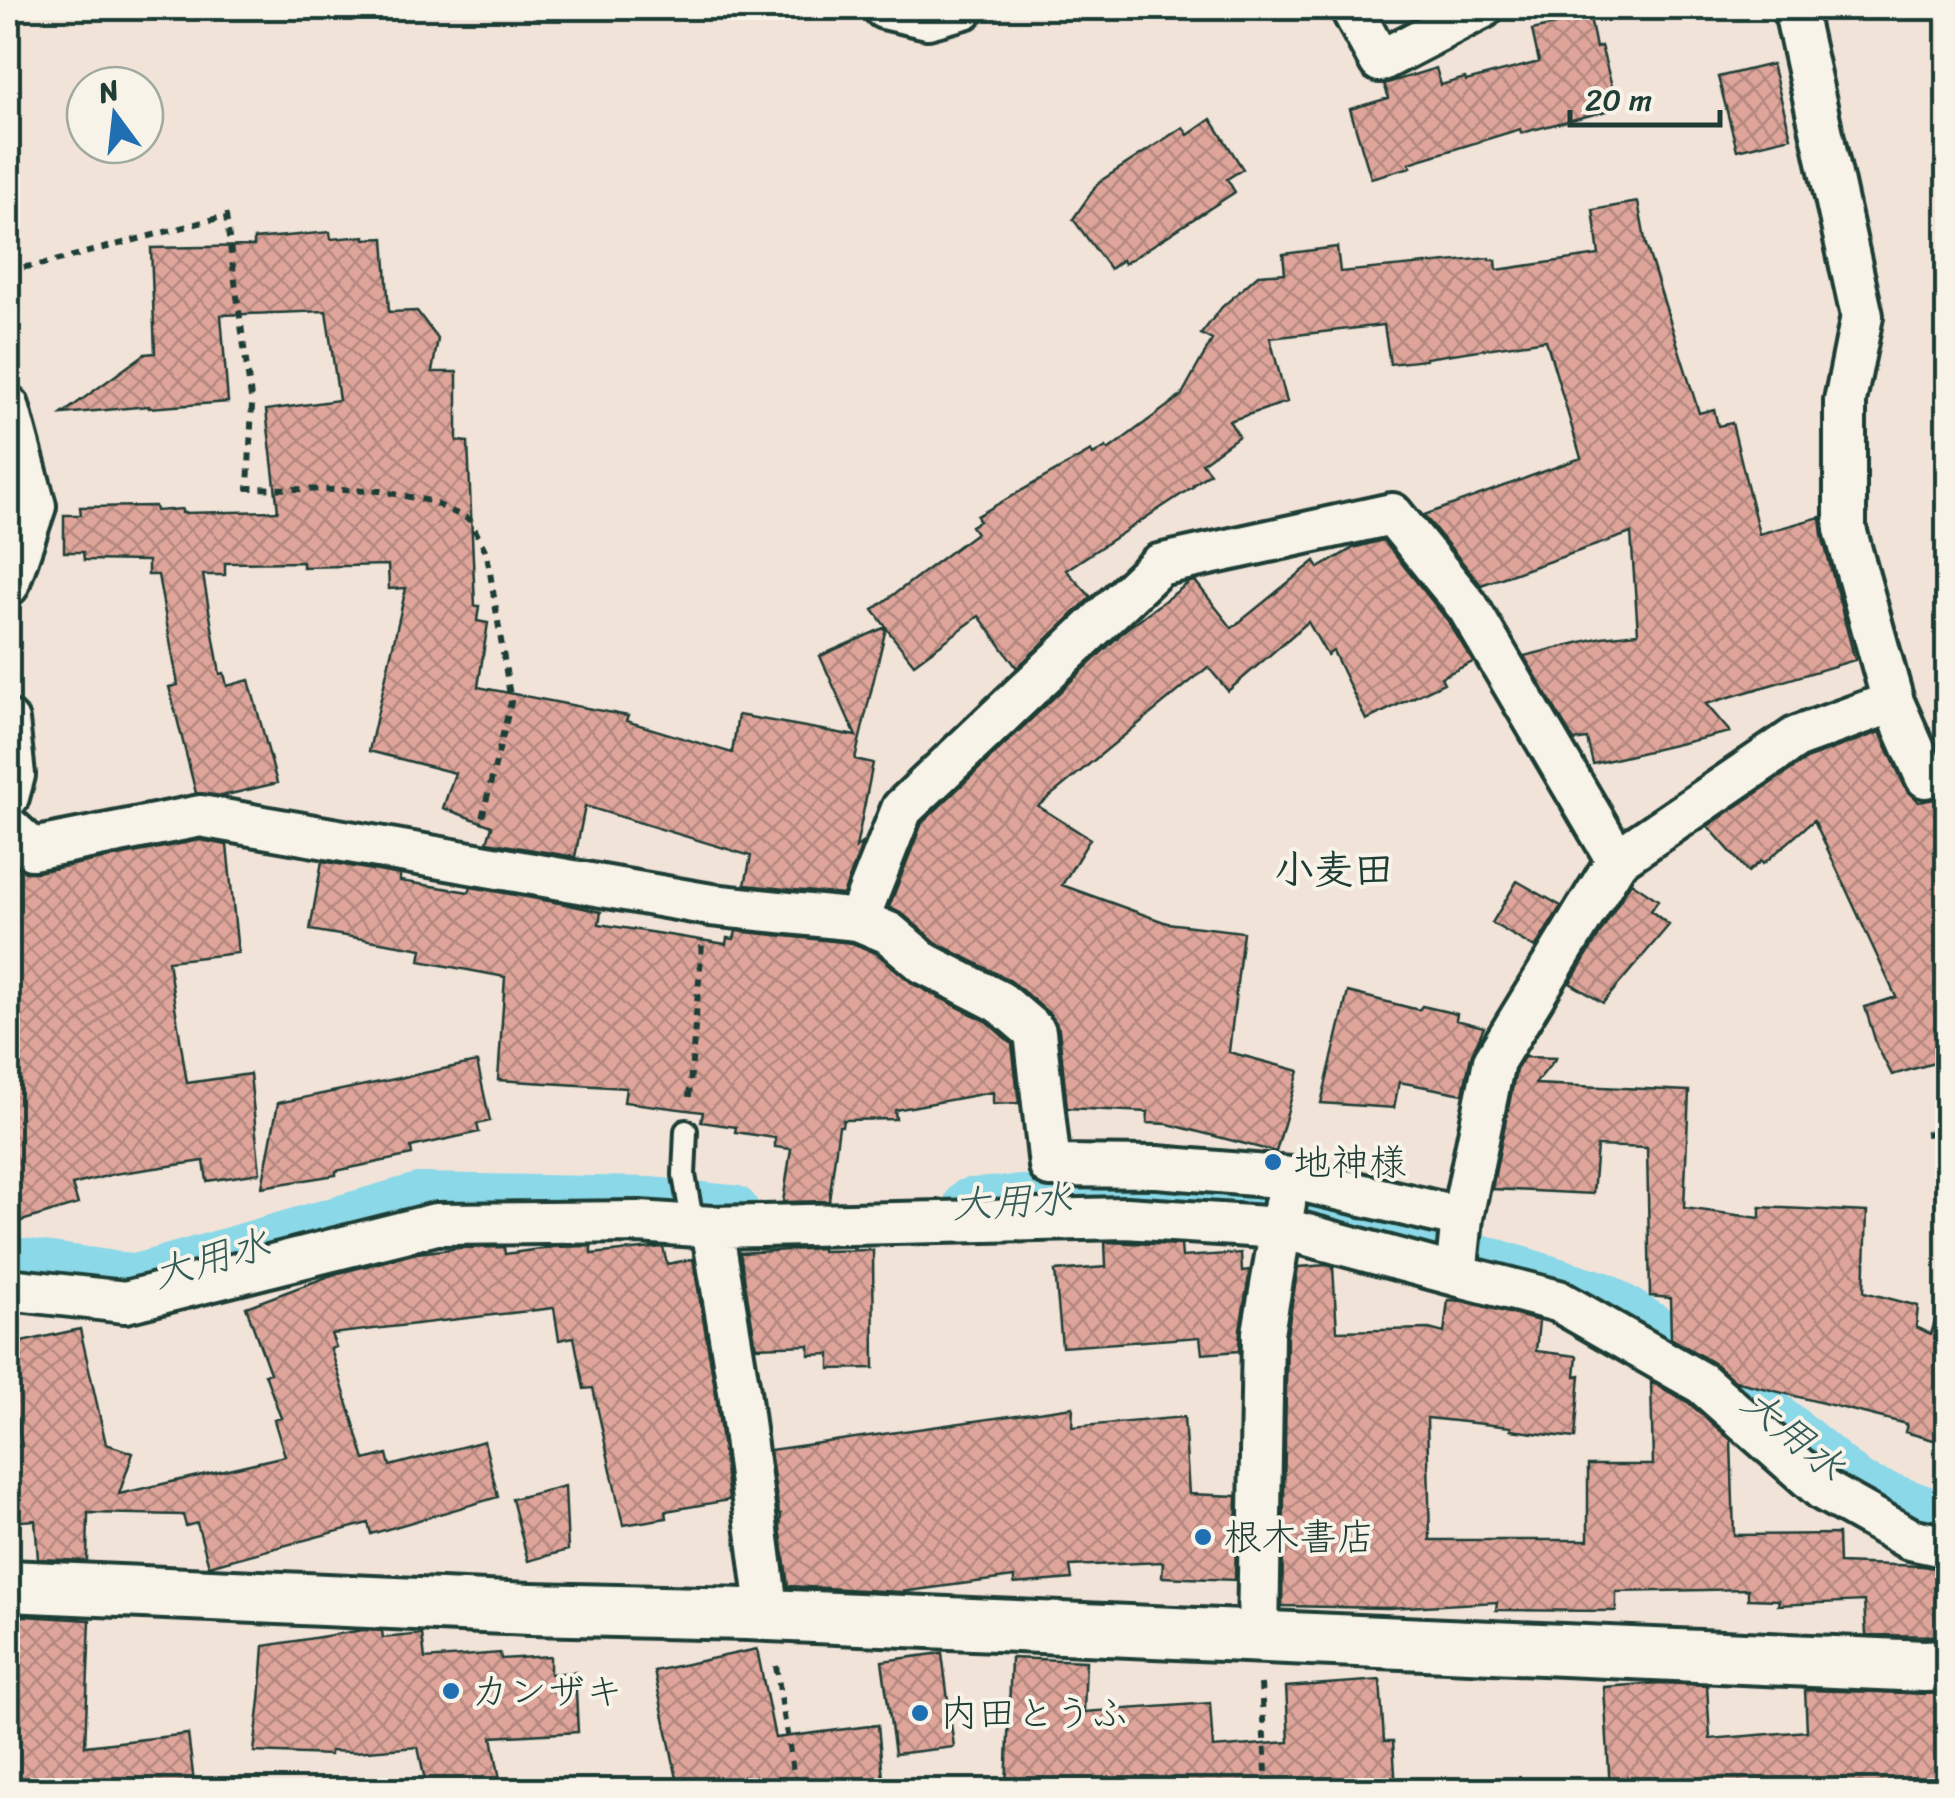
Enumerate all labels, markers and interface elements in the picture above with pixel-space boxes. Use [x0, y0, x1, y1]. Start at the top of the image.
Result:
north arrow [65, 65, 165, 165]
text: N [92, 65, 125, 118]
scale bar [1570, 65, 1720, 127]
text: 20 m [1585, 73, 1652, 127]
district label: 小麦田 [1274, 834, 1394, 905]
place label: 地神様 [1293, 1129, 1407, 1196]
marker: 地神様 [1262, 1151, 1284, 1173]
water label: 大用水 [950, 1163, 1074, 1240]
water label: 大用水 [144, 1208, 279, 1309]
water label: 大用水 [1725, 1369, 1862, 1500]
place label: 根木書店 [1223, 1504, 1375, 1571]
marker: 根木書店 [1192, 1526, 1214, 1548]
place label: カンザキ [471, 1658, 623, 1725]
marker: カンザキ [440, 1680, 462, 1702]
place label: 内田とうふ [940, 1680, 1128, 1747]
marker: 内田とうふ [909, 1702, 931, 1724]

